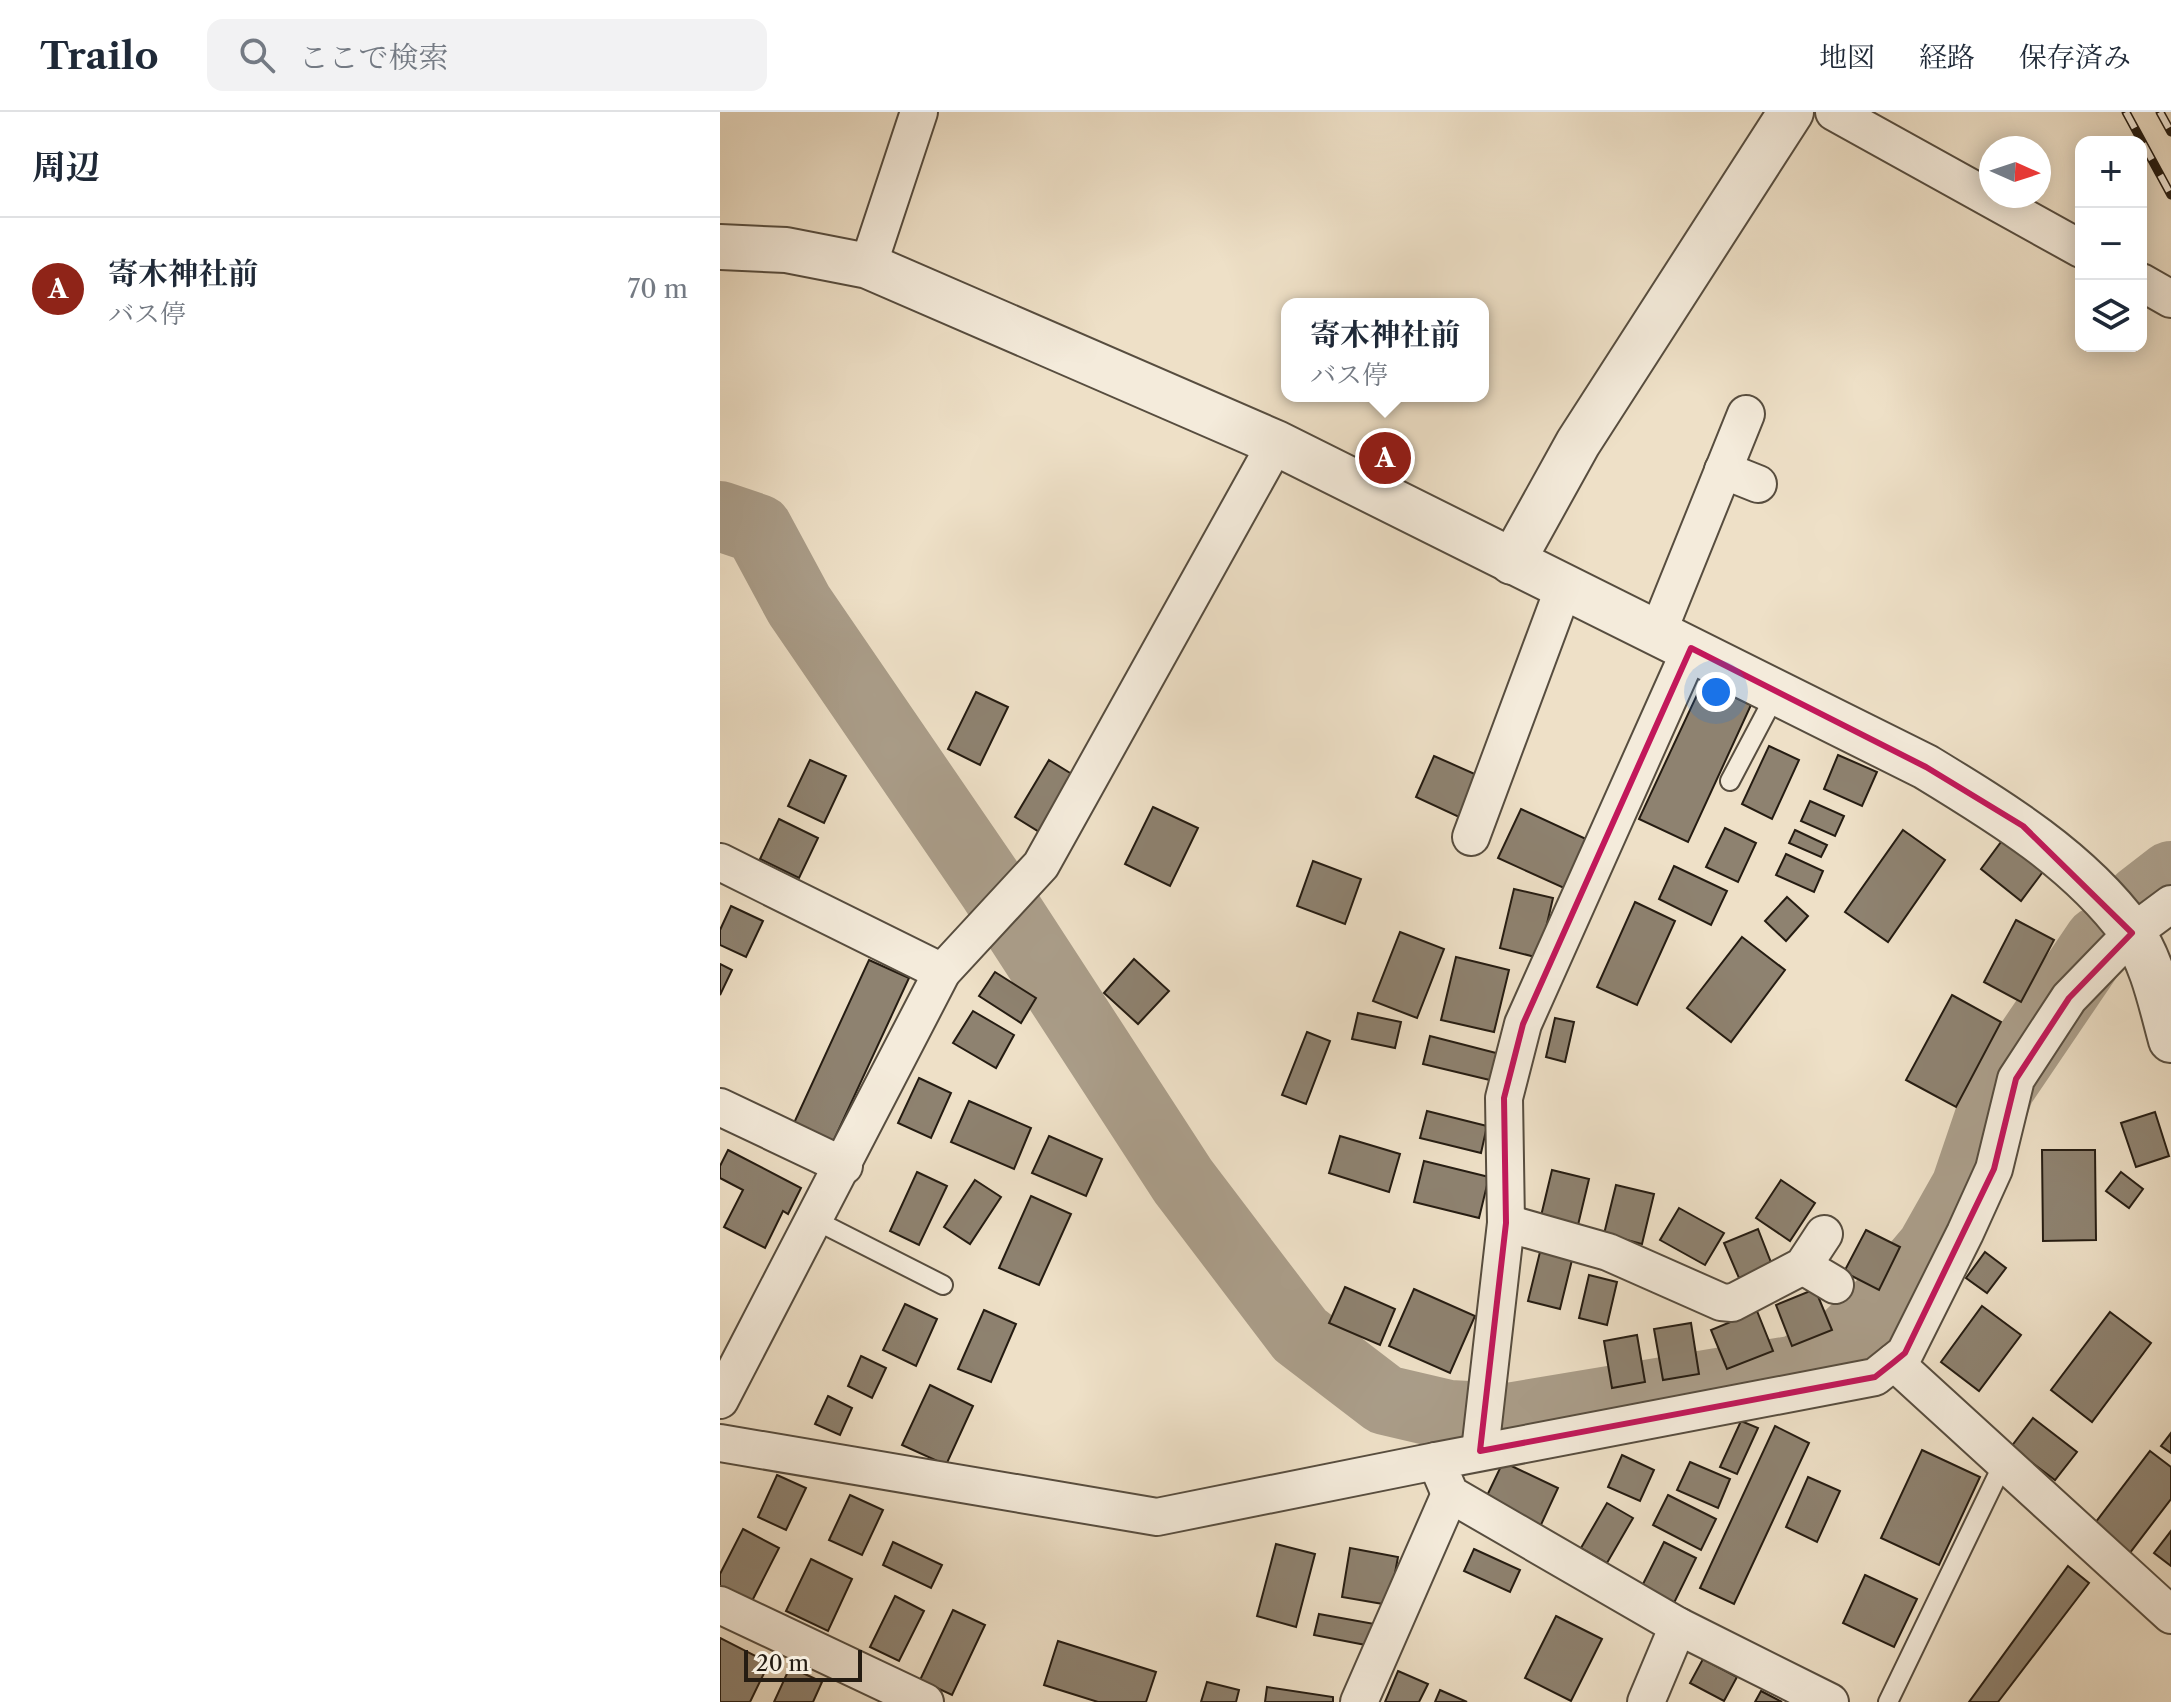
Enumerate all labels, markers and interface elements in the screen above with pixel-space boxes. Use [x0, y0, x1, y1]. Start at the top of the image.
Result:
search box [207, 19, 767, 91]
text: Trailo [40, 32, 159, 79]
icon: search [235, 33, 279, 77]
text: ここで検索 [299, 39, 449, 76]
text: 地図 [1819, 40, 1875, 74]
text: 経路 [1919, 40, 1975, 74]
text: 保存済み [2019, 40, 2131, 74]
north arrow [1979, 136, 2051, 208]
map controls [2075, 136, 2147, 352]
button: + [2075, 136, 2147, 208]
text: 周辺 [32, 146, 100, 188]
button: − [2075, 208, 2147, 280]
text: 寄木神社前 [108, 255, 258, 292]
text: A [48, 273, 68, 305]
text: 70 m [628, 273, 688, 305]
button: layers [2075, 280, 2147, 352]
text: バス停 [108, 298, 186, 330]
popup [1281, 298, 1489, 402]
text: 寄木神社前 [1310, 316, 1460, 353]
text: バス停 [1310, 359, 1388, 391]
pin: A [1359, 428, 1411, 488]
your location [1696, 672, 1736, 712]
scale bar [744, 1646, 862, 1682]
text: 20 m [756, 1650, 809, 1677]

